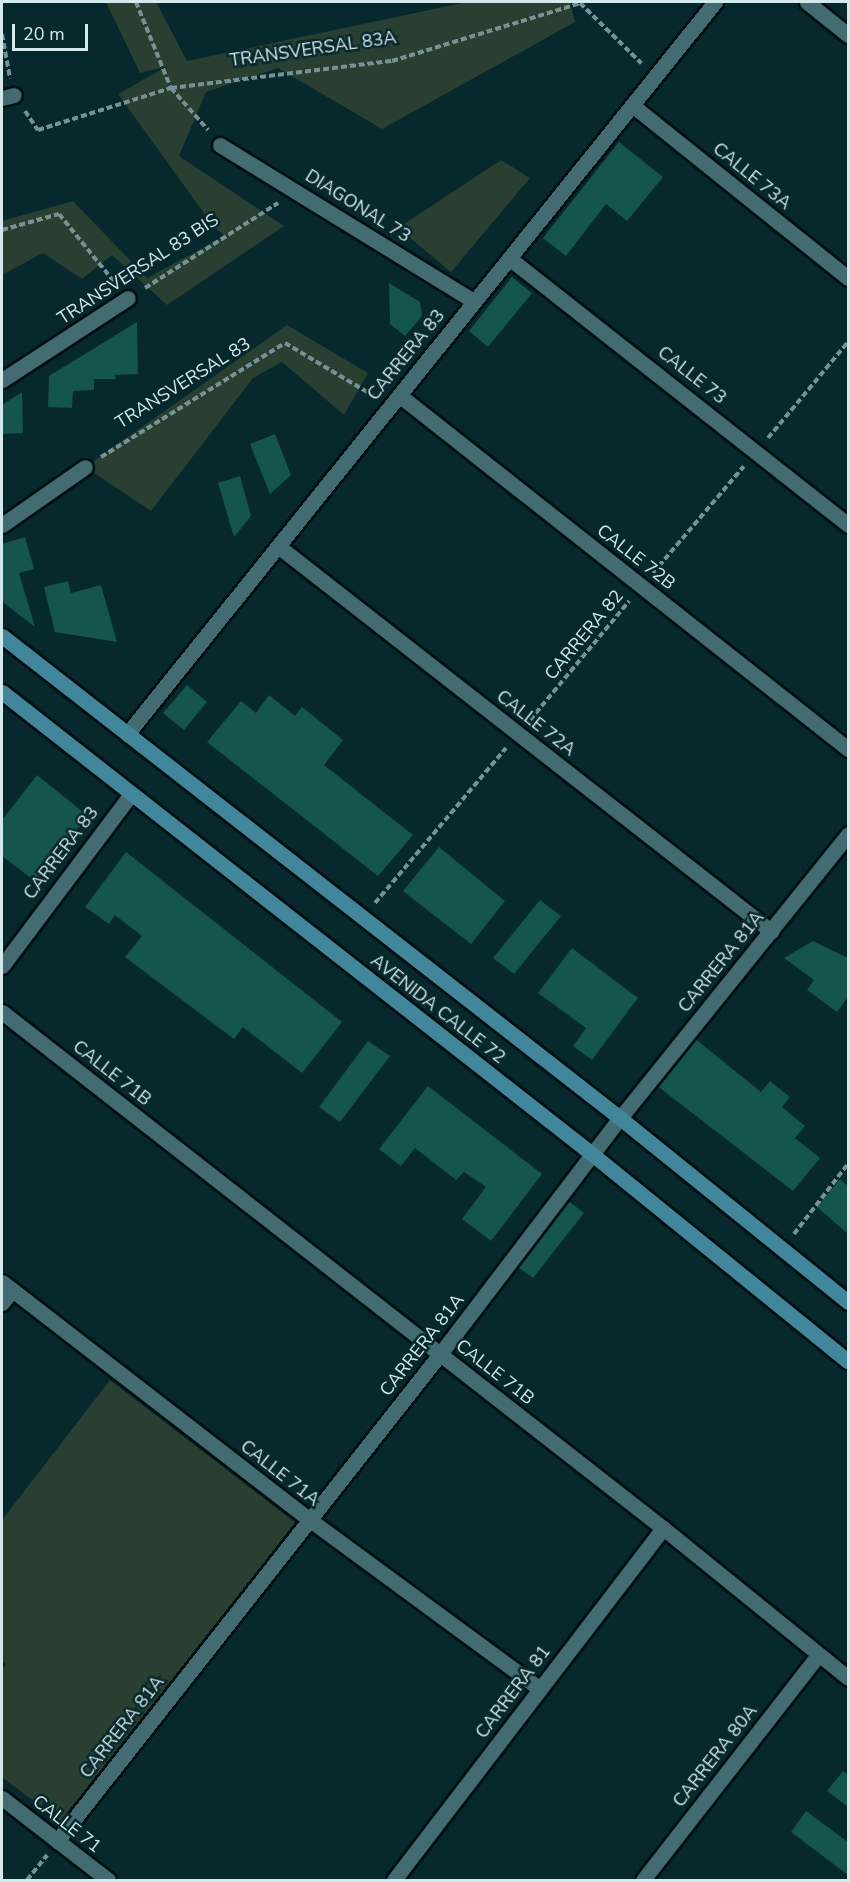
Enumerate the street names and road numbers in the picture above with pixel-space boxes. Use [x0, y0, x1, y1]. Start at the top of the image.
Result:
street label: TRANSVERSAL 83A [228, 27, 398, 71]
street label: CALLE 73A [709, 138, 795, 214]
street label: DIAGONAL 73 [301, 165, 415, 247]
street label: TRANSVERSAL 83 BIS [53, 209, 223, 329]
street label: CARRERA 83 [363, 305, 449, 405]
street label: TRANSVERSAL 83 [112, 333, 254, 433]
street label: CALLE 73 [653, 341, 731, 409]
street label: CALLE 72B [593, 520, 679, 594]
street label: CARRERA 82 [540, 586, 628, 684]
street label: CALLE 72A [492, 685, 580, 761]
street label: CARRERA 83 [19, 802, 103, 904]
street label: CARRERA 81A [674, 907, 768, 1017]
street label: AVENIDA CALLE 72 [366, 950, 510, 1068]
street label: CALLE 71B [69, 1036, 155, 1110]
street label: CARRERA 81A [375, 1290, 469, 1400]
street label: CALLE 71B [452, 1335, 538, 1409]
street label: CALLE 71A [236, 1435, 324, 1511]
street label: CARRERA 81 [471, 1641, 555, 1743]
street label: CARRERA 81A [75, 1672, 169, 1782]
street label: CARRERA 80A [668, 1701, 762, 1811]
street label: CALLE 71 [28, 1790, 106, 1858]

